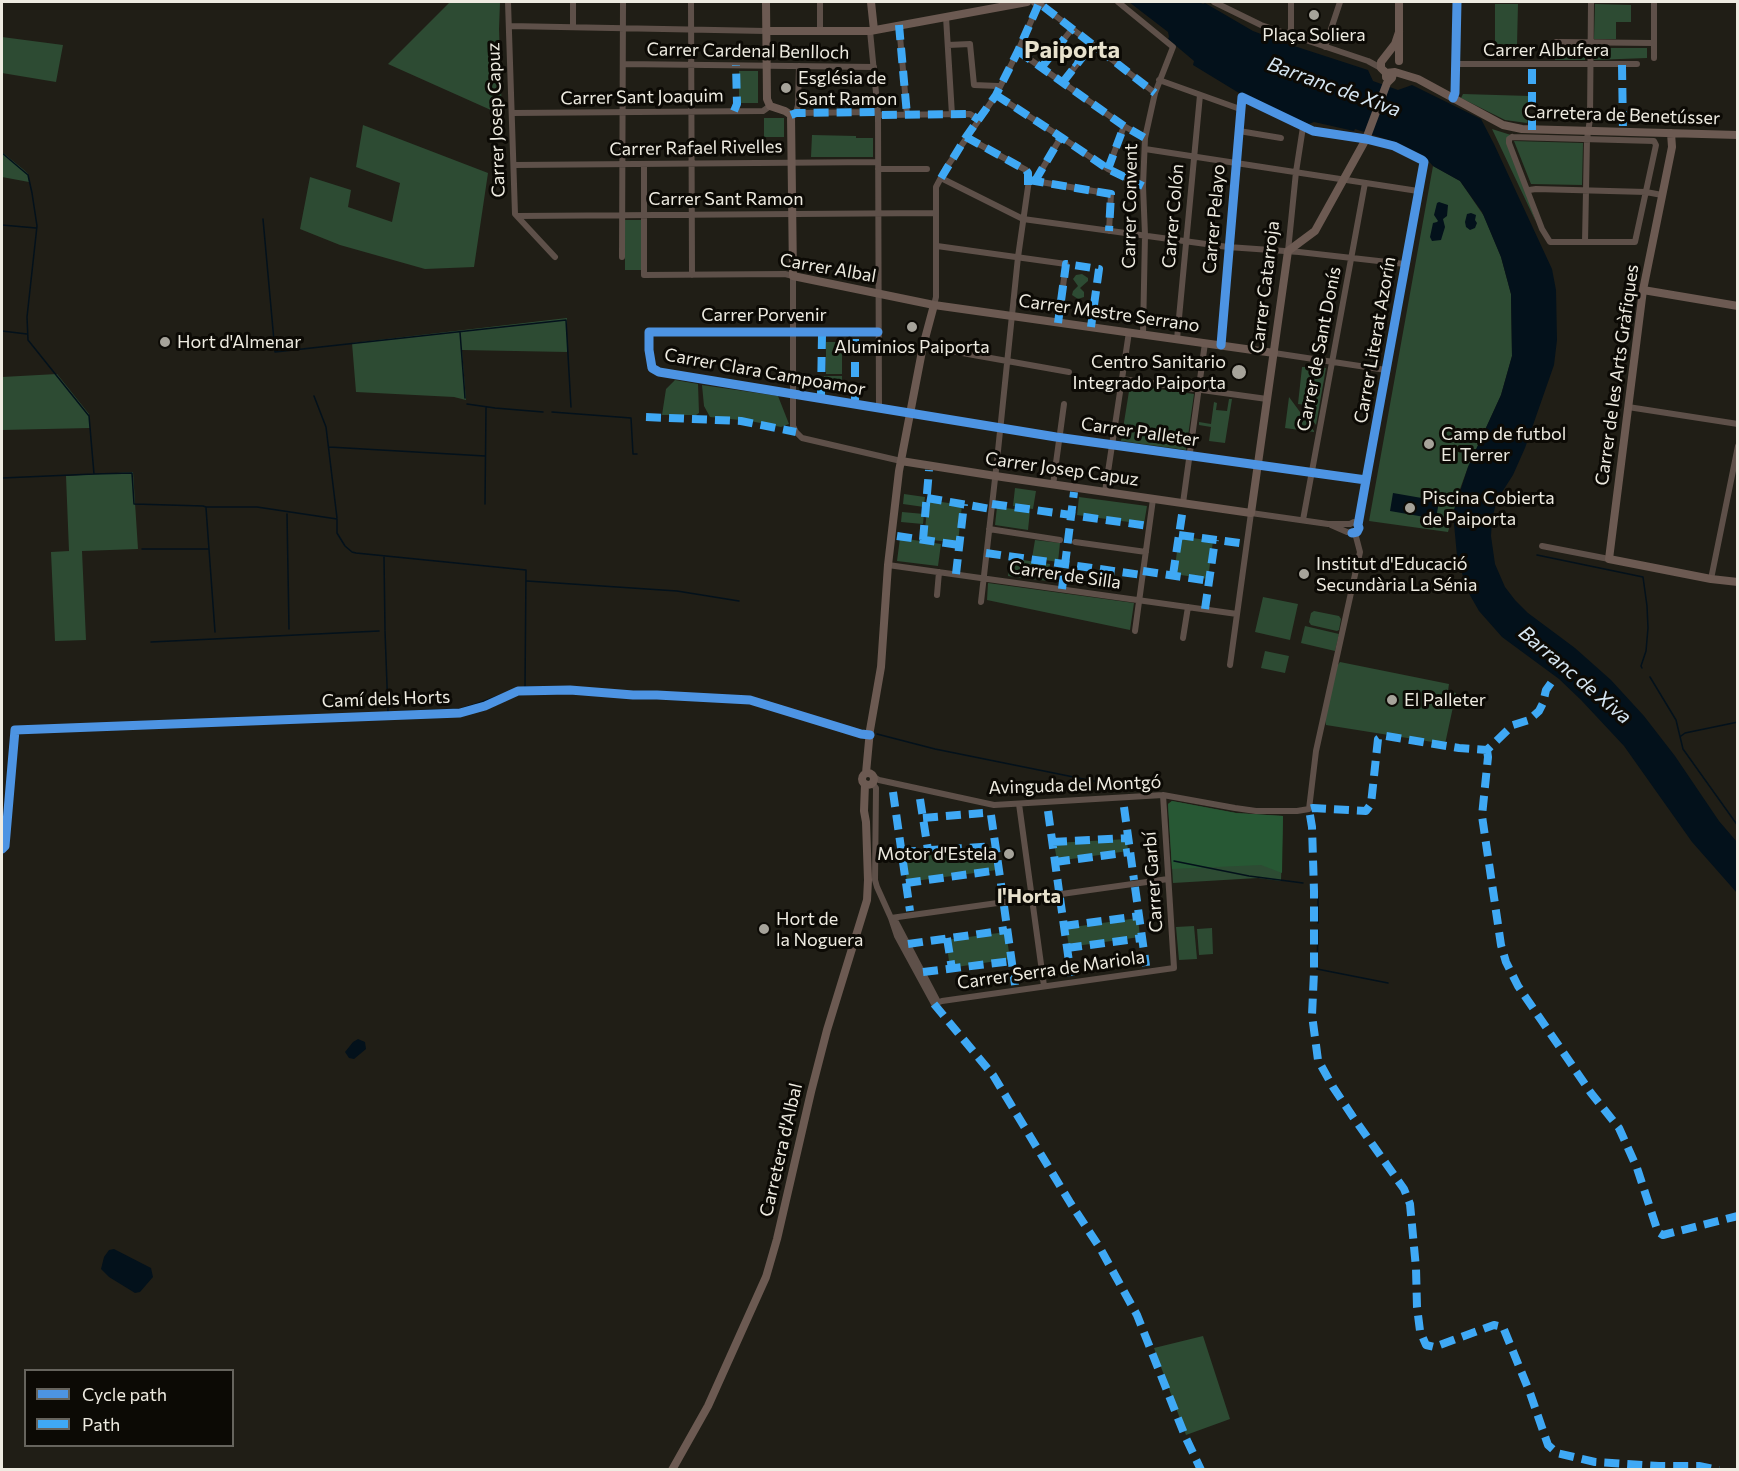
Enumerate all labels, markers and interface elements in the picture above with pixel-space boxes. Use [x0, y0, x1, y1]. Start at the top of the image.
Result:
marker: Plaça Soliera [1307, 8, 1321, 22]
place label: Plaça Soliera [1262, 24, 1366, 46]
district label: Paiporta [1024, 36, 1120, 64]
street label: Carrer Cardenal Benlloch [646, 38, 850, 64]
street label: Carrer Albufera [1483, 39, 1609, 61]
street label: Carrer Josep Capuz [483, 42, 509, 198]
water label: Barranc de Xiva [1264, 52, 1404, 122]
place label: Església de Sant Ramon [798, 67, 897, 110]
marker: Església de Sant Ramon [779, 81, 793, 95]
street label: Carrer Sant Joaquim [560, 85, 724, 109]
street label: Carretera de Benetússer [1523, 101, 1721, 129]
street label: Carrer Rafael Rivelles [609, 136, 783, 160]
street label: Carrer Convent [1118, 143, 1142, 269]
street label: Carrer Colón [1158, 163, 1188, 269]
street label: Carrer Pelayo [1198, 163, 1230, 275]
street label: Carrer Sant Ramon [648, 188, 804, 210]
street label: Carrer Catarroja [1246, 220, 1284, 354]
street label: Carrer Albal [778, 249, 878, 287]
street label: Carrer Literat Azorín [1350, 255, 1400, 425]
street label: Carrer de les Arts Gràfiques [1591, 263, 1643, 487]
street label: Carrer de Sant Donís [1292, 265, 1346, 433]
street label: Carrer Mestre Serrano [1017, 290, 1201, 336]
street label: Carrer Porvenir [701, 304, 827, 326]
marker: Aluminios Paiporta [905, 320, 919, 334]
place label: Hort d'Almenar [177, 331, 301, 353]
marker: Hort d'Almenar [158, 335, 172, 349]
place label: Aluminios Paiporta [834, 336, 990, 358]
street label: Carrer Clara Campoamor [663, 344, 867, 400]
place label: Centro Sanitario Integrado Paiporta [1072, 351, 1226, 394]
marker: Centro Sanitario Integrado Paiporta [1230, 363, 1248, 381]
street label: Carrer Palleter [1080, 413, 1200, 451]
place label: Camp de futbol El Terrer [1441, 423, 1566, 466]
marker: Camp de futbol El Terrer [1422, 437, 1436, 451]
street label: Carrer Josep Capuz [984, 448, 1140, 490]
place label: Piscina Cobierta de Paiporta [1422, 487, 1555, 530]
marker: Piscina Cobierta de Paiporta [1403, 501, 1417, 515]
place label: Institut d'Educació Secundària La Sénia [1316, 553, 1477, 596]
street label: Carrer de Silla [1008, 556, 1122, 594]
marker: Institut d'Educació Secundària La Sénia [1297, 567, 1311, 581]
water label: Barranc de Xiva [1514, 621, 1636, 729]
street label: Camí dels Horts [321, 686, 451, 712]
place label: El Palleter [1404, 689, 1486, 711]
marker: El Palleter [1385, 693, 1399, 707]
street label: Avinguda del Montgó [988, 771, 1162, 799]
street label: Carrer Garbí [1139, 831, 1167, 933]
place label: Motor d'Estela [877, 843, 997, 865]
marker: Motor d'Estela [1002, 847, 1016, 861]
district label: l'Horta [997, 884, 1061, 908]
place label: Hort de la Noguera [776, 908, 863, 950]
marker: Hort de la Noguera [757, 922, 771, 936]
street label: Carrer Serra de Mariola [956, 946, 1146, 994]
street label: Carretera d'Albal [755, 1081, 807, 1219]
legend [24, 1369, 234, 1447]
text: Cycle path [82, 1383, 167, 1405]
text: Path [82, 1413, 120, 1435]

